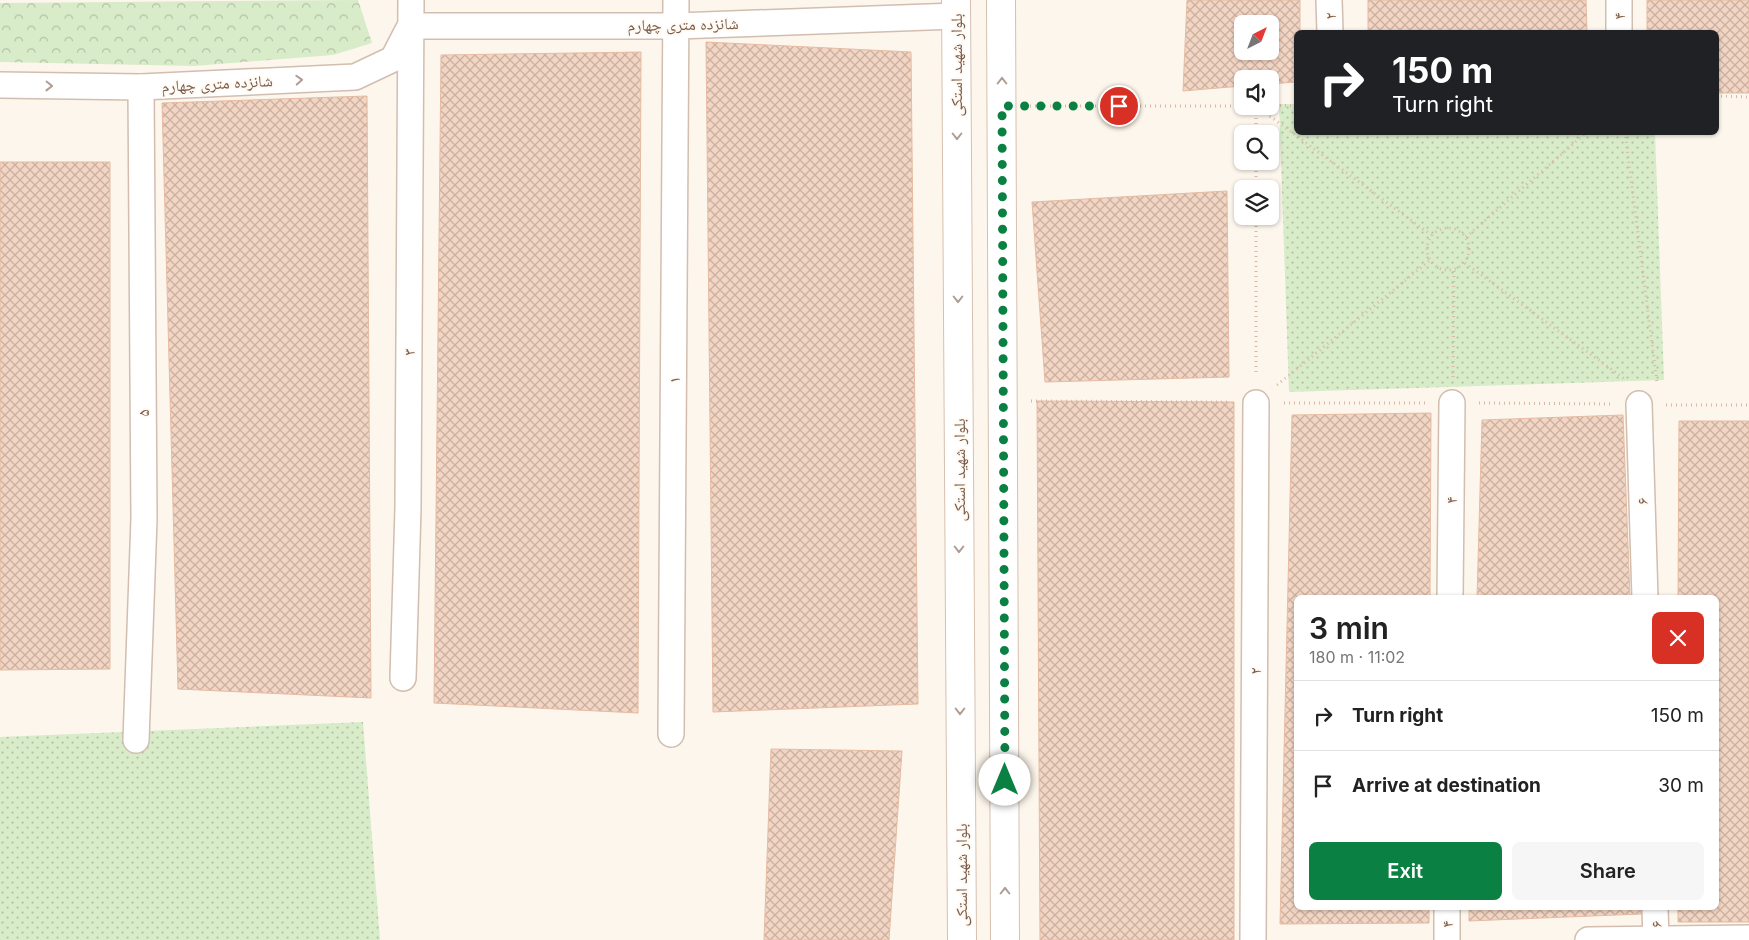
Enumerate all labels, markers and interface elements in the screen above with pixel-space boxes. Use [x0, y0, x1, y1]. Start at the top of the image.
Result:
street label: ۲ [1320, 12, 1340, 20]
street label: ۴ [1609, 12, 1629, 20]
street label: شانزده متری چهارم [627, 13, 739, 36]
street label: بلوار شهید استکی [946, 13, 967, 117]
north arrow [1234, 15, 1279, 60]
map controls [1234, 15, 1279, 225]
text: 150 m [1392, 49, 1493, 91]
icon: right [1309, 50, 1374, 115]
street label: شانزده متری چهارم [161, 70, 273, 97]
button: sound [1234, 70, 1279, 115]
one-way arrow [295, 74, 303, 85]
one-way arrow [997, 77, 1007, 85]
one-way arrow [45, 81, 53, 91]
pin [1098, 85, 1140, 127]
text: Turn right [1392, 91, 1493, 117]
icon: arrive [1105, 92, 1133, 120]
button: search [1234, 125, 1279, 170]
one-way arrow [952, 132, 962, 140]
button: layers [1234, 180, 1279, 225]
one-way arrow [953, 295, 963, 303]
street label: ۳ [399, 348, 419, 356]
street label: ۱ [664, 376, 684, 384]
street label: ۵ [133, 409, 153, 417]
street label: بلوار شهید استکی [949, 418, 970, 522]
street label: ۴ [1441, 496, 1461, 504]
street label: ۶ [1632, 497, 1652, 505]
one-way arrow [954, 545, 964, 553]
text: 3 min [1309, 610, 1389, 646]
button: close [1652, 612, 1704, 664]
text: 180 m · 11:02 [1309, 647, 1405, 667]
street label: ۲ [1245, 667, 1265, 675]
icon: right [1309, 702, 1337, 730]
text: Turn right [1352, 704, 1443, 727]
text: 150 m [1651, 704, 1704, 727]
one-way arrow [955, 708, 965, 715]
position arrow [978, 753, 1030, 805]
icon: arrive [1309, 772, 1337, 800]
text: Arrive at destination [1352, 774, 1541, 797]
text: 30 m [1658, 774, 1704, 797]
street label: بلوار شهید استکی [951, 823, 972, 927]
button: Exit [1309, 842, 1502, 900]
button: Share [1512, 842, 1704, 900]
one-way arrow [1000, 887, 1010, 895]
street label: ۴ [1437, 920, 1457, 928]
street label: ۶ [1646, 920, 1666, 928]

